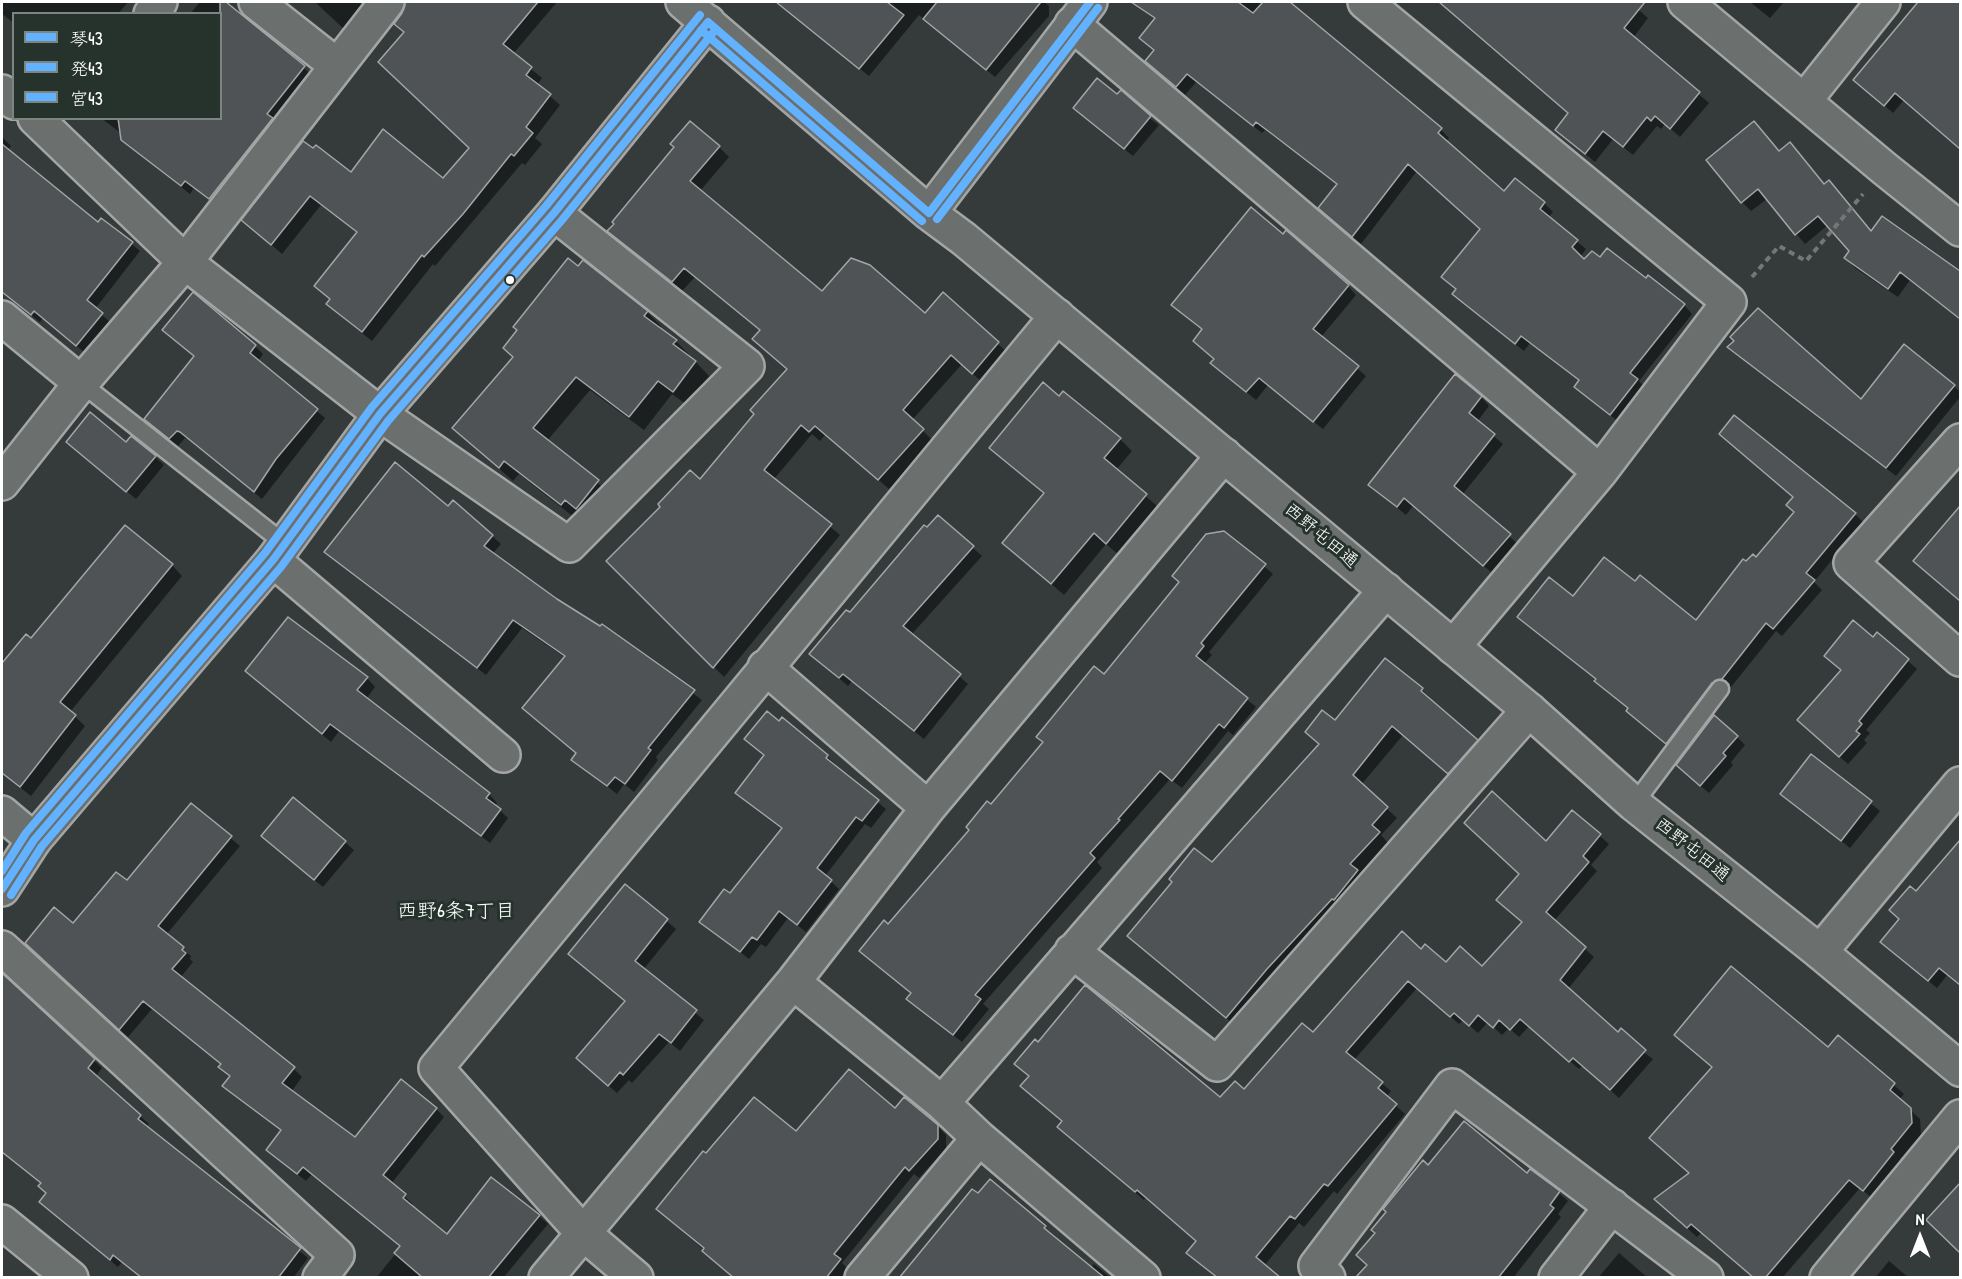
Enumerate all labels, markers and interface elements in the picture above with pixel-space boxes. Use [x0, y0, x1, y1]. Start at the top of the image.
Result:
legend [12, 12, 222, 120]
text: 琴43 [70, 26, 103, 51]
text: 発43 [70, 56, 103, 81]
text: 宮43 [70, 86, 103, 111]
unlabelled marker [504, 274, 516, 286]
street label: 西野屯田通 [1280, 499, 1362, 573]
street label: 西野屯田通 [1650, 813, 1734, 887]
district label: 西野6条7丁目 [397, 900, 515, 924]
north arrow [1890, 1207, 1950, 1267]
text: N [1916, 1208, 1924, 1230]

